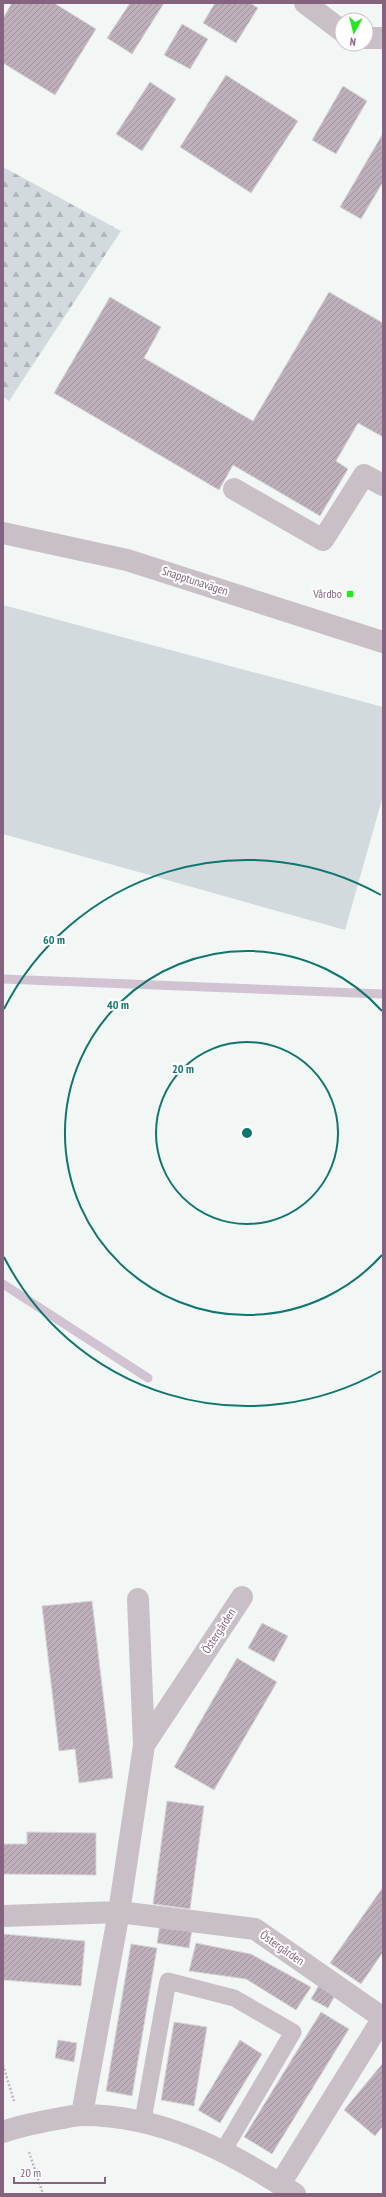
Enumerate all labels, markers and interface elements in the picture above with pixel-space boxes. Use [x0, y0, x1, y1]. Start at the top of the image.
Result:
north arrow [334, 12, 374, 52]
text: N [349, 35, 357, 49]
street label: Snapptunavägen [160, 563, 230, 598]
place label: Vårdbo [312, 586, 342, 601]
marker: Vårdbo [345, 589, 355, 599]
text: 60 m [43, 932, 65, 947]
text: 40 m [107, 997, 129, 1012]
text: 20 m [172, 1061, 194, 1076]
centre of rings [240, 1126, 254, 1140]
street label: Östergården [198, 1605, 239, 1656]
street label: Östergården [257, 1927, 307, 1968]
scale bar [14, 2159, 105, 2185]
text: 20 m [20, 2165, 41, 2180]

